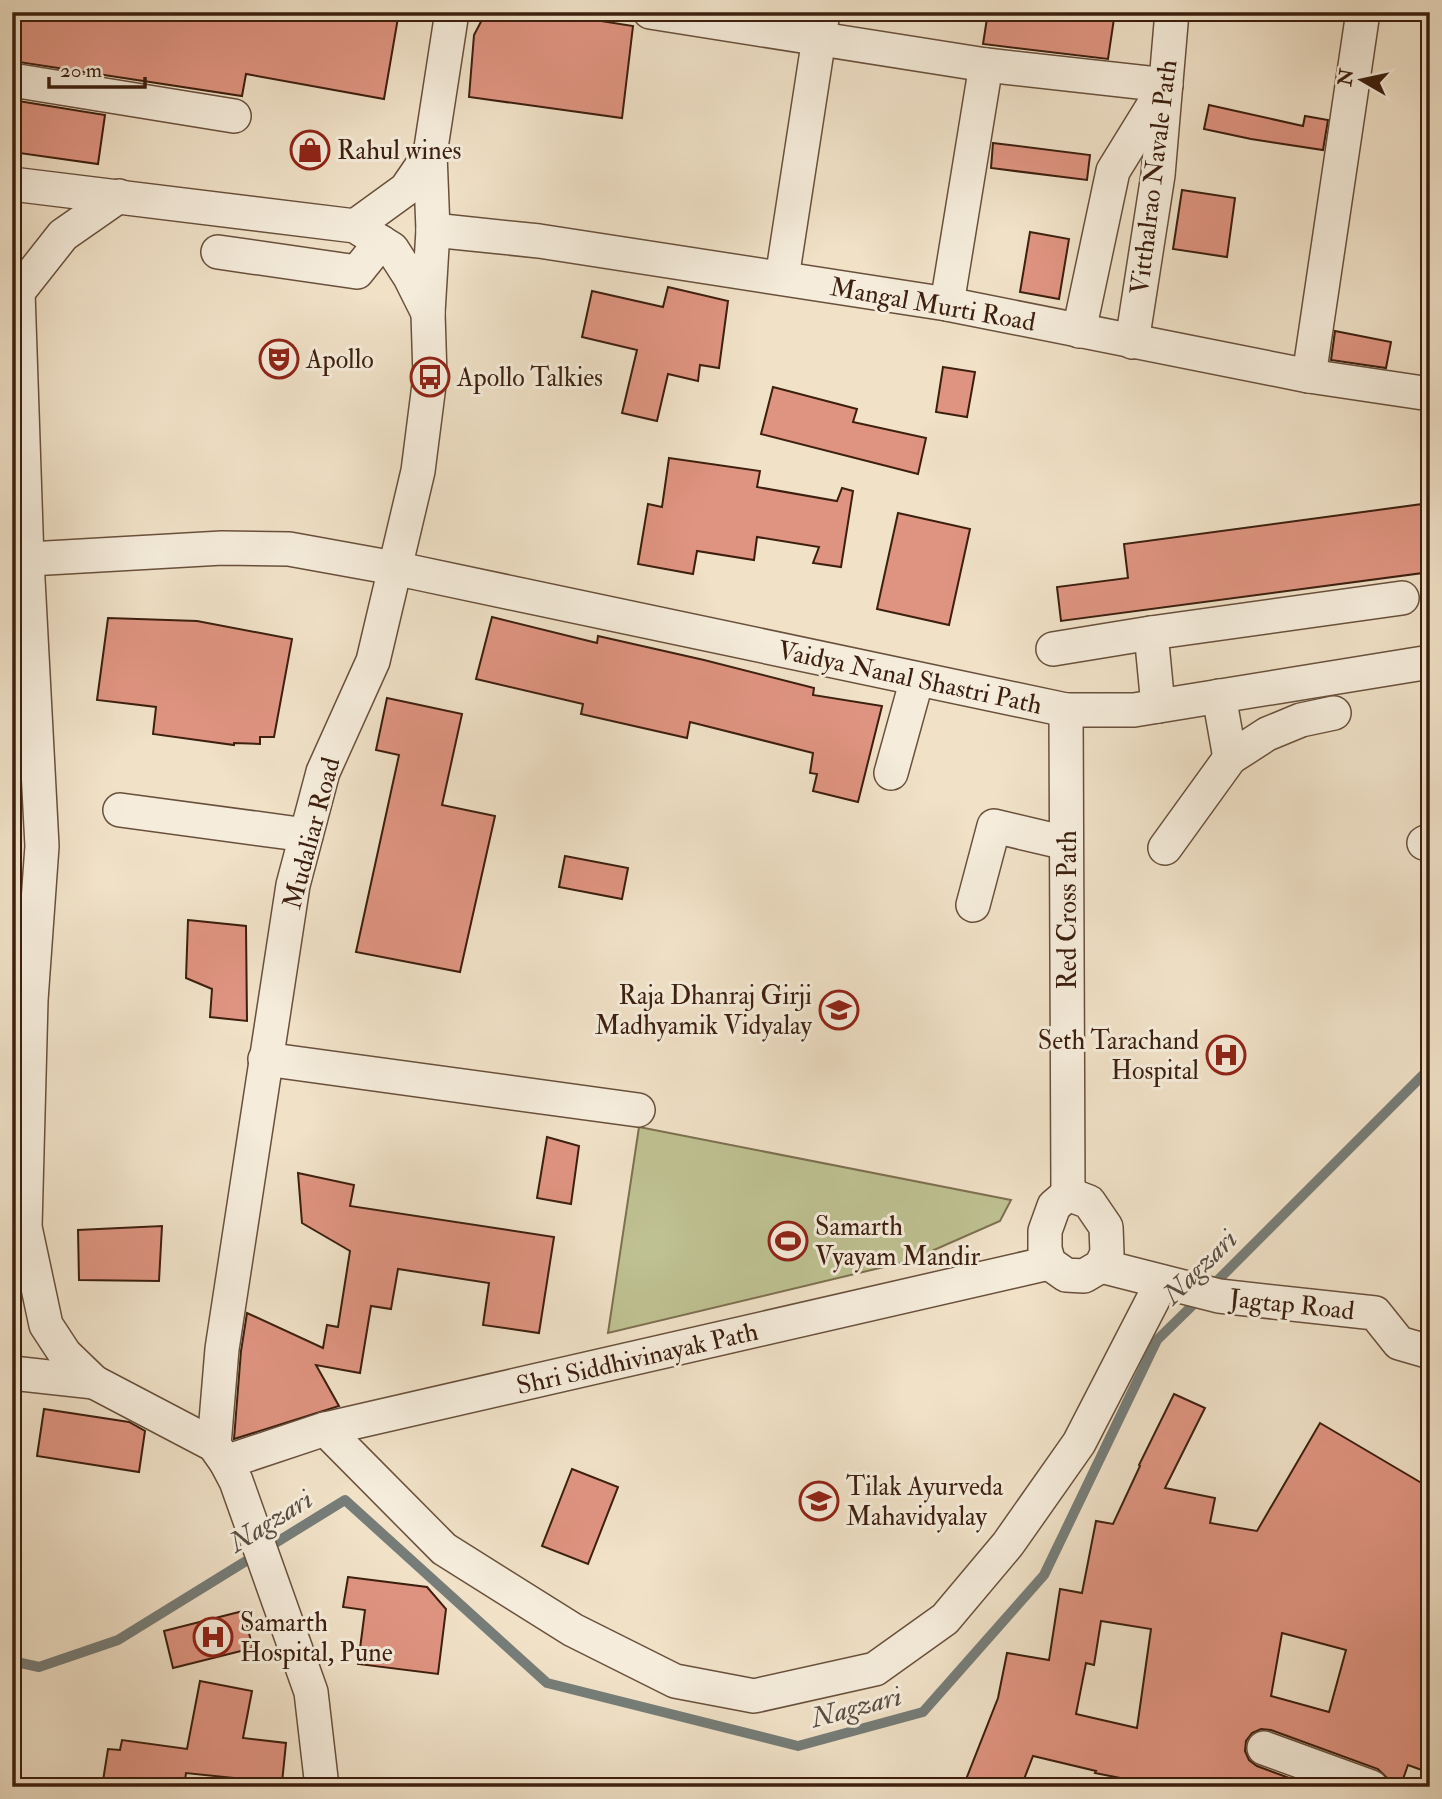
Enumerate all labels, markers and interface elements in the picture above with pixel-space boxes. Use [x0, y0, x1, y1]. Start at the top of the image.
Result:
scale bar [49, 46, 145, 90]
north arrow [1326, 46, 1396, 116]
text: 20 m [60, 57, 102, 84]
street label: Vitthalrao Navale Path [1124, 58, 1184, 296]
text: N [1333, 66, 1360, 89]
shop icon: Rahul wines [289, 129, 331, 171]
place label: Rahul wines [337, 135, 462, 167]
street label: Mangal Murti Road [828, 271, 1038, 339]
theatre icon: Apollo [258, 338, 300, 380]
place label: Apollo [305, 344, 374, 377]
bus stop icon: Apollo Talkies [409, 356, 451, 398]
place label: Apollo Talkies [456, 362, 603, 395]
street label: Vaidya Nanal Shastri Path [775, 634, 1045, 722]
street label: Mudaliar Road [276, 754, 348, 912]
street label: Red Cross Path [1052, 830, 1084, 990]
place label: Raja Dhanraj Girji Madhyamik Vidyalay [595, 980, 813, 1042]
school or university icon: Raja Dhanraj Girji Madhyamik Vidyalay [818, 989, 860, 1031]
place label: Seth Tarachand Hospital [1038, 1025, 1199, 1088]
hospital icon: Seth Tarachand Hospital [1205, 1034, 1247, 1076]
place label: Samarth Vyayam Mandir [815, 1211, 981, 1273]
sports icon: Samarth Vyayam Mandir [767, 1220, 809, 1262]
water label: Nagzari [1154, 1222, 1245, 1313]
street label: Jagtap Road [1227, 1282, 1356, 1328]
street label: Shri Siddhivinayak Path [513, 1316, 761, 1402]
place label: Tilak Ayurveda Mahavidyalay [846, 1471, 1004, 1533]
school or university icon: Tilak Ayurveda Mahavidyalay [798, 1480, 840, 1522]
water label: Nagzari [221, 1482, 319, 1562]
place label: Samarth Hospital, Pune [240, 1607, 393, 1670]
hospital icon: Samarth Hospital, Pune [192, 1616, 234, 1658]
water label: Nagzari [805, 1679, 906, 1737]

